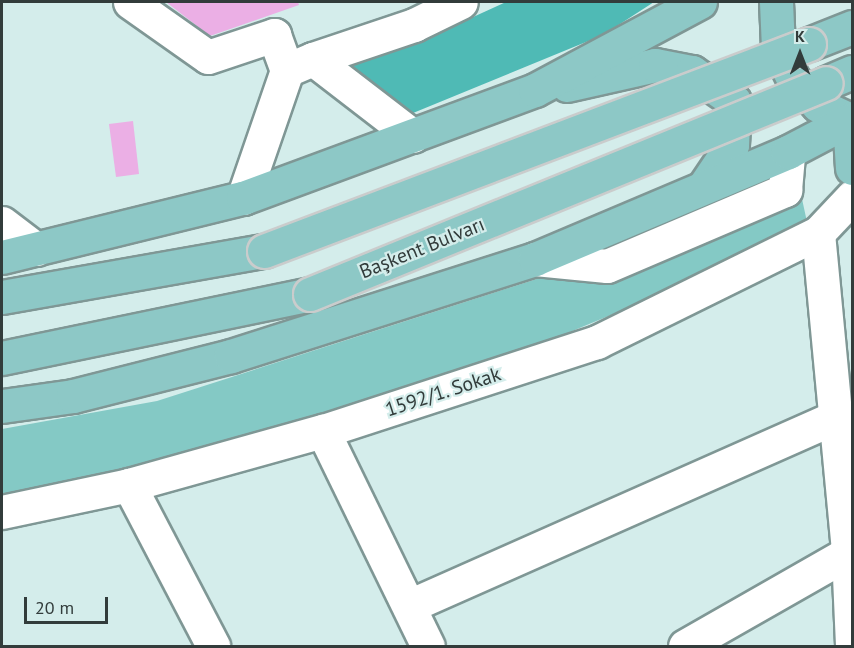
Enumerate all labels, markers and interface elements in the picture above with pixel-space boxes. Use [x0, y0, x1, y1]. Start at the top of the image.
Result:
north arrow [770, 24, 830, 84]
text: K [795, 26, 805, 46]
street label: Başkent Bulvarı [356, 212, 488, 284]
street label: 1592/1. Sokak [381, 362, 505, 422]
scale bar [27, 585, 111, 623]
text: 20 m [35, 596, 74, 619]

